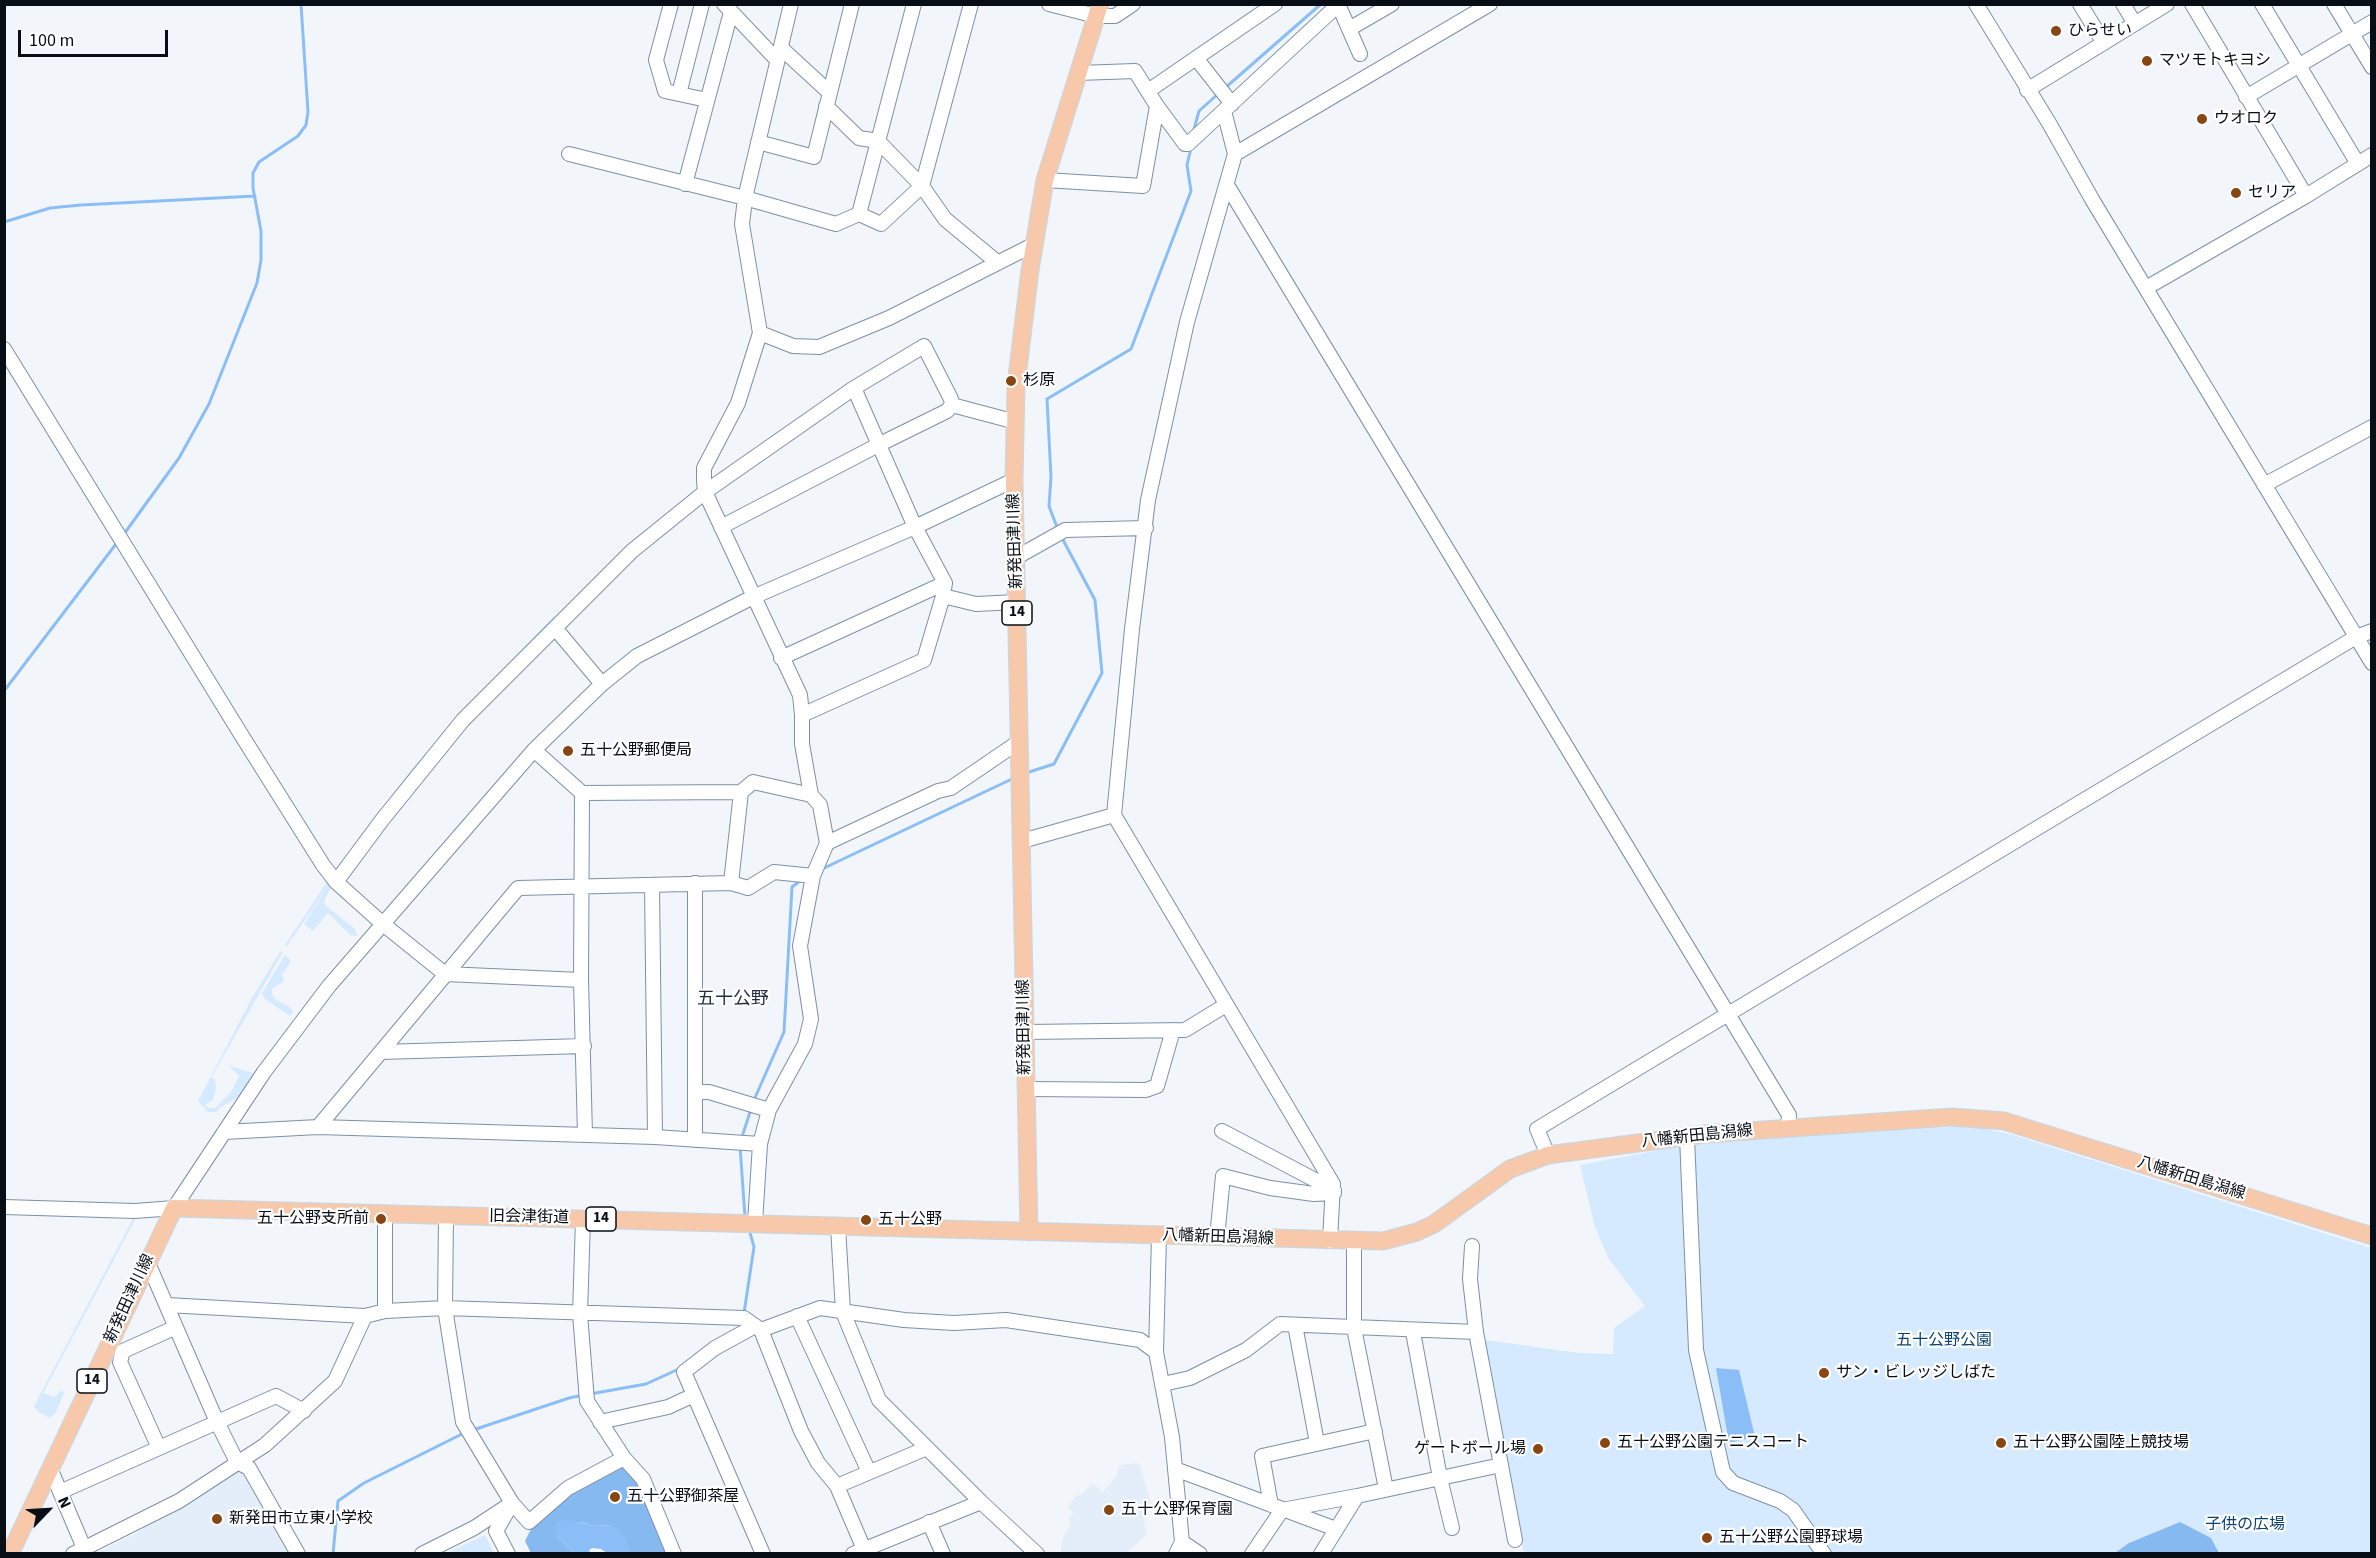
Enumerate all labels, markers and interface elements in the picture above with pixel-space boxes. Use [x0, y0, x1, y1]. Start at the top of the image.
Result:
scale bar [21, 18, 171, 56]
place label: ひらせい [2068, 21, 2132, 41]
marker: ひらせい [2049, 24, 2063, 38]
text: 100 m [29, 28, 74, 53]
place label: マツモトキヨシ [2159, 51, 2271, 71]
marker: マツモトキヨシ [2140, 54, 2154, 68]
place label: ウオロク [2214, 109, 2278, 129]
marker: ウオロク [2195, 112, 2209, 126]
place label: セリア [2248, 183, 2296, 203]
marker: セリア [2229, 186, 2243, 200]
place label: 杉原 [1023, 371, 1055, 391]
marker: 杉原 [1004, 374, 1018, 388]
street label: 新発田津川線 [1005, 493, 1027, 589]
road number: 14 [1002, 601, 1032, 625]
place label: 五十公野郵便局 [580, 741, 692, 761]
marker: 五十公野郵便局 [561, 744, 575, 758]
street label: 新発田津川線 [1015, 979, 1035, 1075]
district label: 五十公野 [697, 989, 769, 1011]
street label: 八幡新田島潟線 [1640, 1122, 1754, 1152]
street label: 八幡新田島潟線 [2135, 1153, 2247, 1205]
road number: 14 [586, 1207, 616, 1231]
street label: 旧会津街道 [489, 1208, 569, 1228]
place label: 五十公野支所前 [257, 1209, 369, 1229]
place label: 五十公野 [878, 1210, 942, 1230]
marker: 五十公野支所前 [374, 1212, 388, 1226]
marker: 五十公野 [859, 1213, 873, 1227]
street label: 八幡新田島潟線 [1162, 1226, 1274, 1250]
street label: 新発田津川線 [101, 1251, 159, 1347]
park label: 五十公野公園 [1896, 1331, 1992, 1351]
place label: サン・ビレッジしばた [1836, 1363, 1996, 1383]
marker: サン・ビレッジしばた [1817, 1366, 1831, 1380]
road number: 14 [77, 1369, 107, 1393]
place label: 五十公野公園テニスコート [1617, 1433, 1809, 1453]
place label: 五十公野公園陸上競技場 [2013, 1433, 2189, 1453]
marker: 五十公野公園テニスコート [1598, 1436, 1612, 1450]
marker: 五十公野公園陸上競技場 [1994, 1436, 2008, 1450]
place label: ゲートボール場 [1414, 1439, 1526, 1459]
marker: ゲートボール場 [1531, 1442, 1545, 1456]
north arrow [18, 1480, 78, 1540]
place label: 五十公野御茶屋 [627, 1487, 739, 1507]
marker: 五十公野御茶屋 [608, 1490, 622, 1504]
text: N [52, 1493, 77, 1512]
place label: 五十公野保育園 [1121, 1500, 1233, 1520]
marker: 五十公野保育園 [1102, 1503, 1116, 1517]
place label: 新発田市立東小学校 [229, 1509, 373, 1529]
marker: 新発田市立東小学校 [210, 1512, 224, 1526]
park label: 子供の広場 [2205, 1515, 2285, 1535]
place label: 五十公野公園野球場 [1719, 1528, 1863, 1548]
marker: 五十公野公園野球場 [1700, 1531, 1714, 1545]

